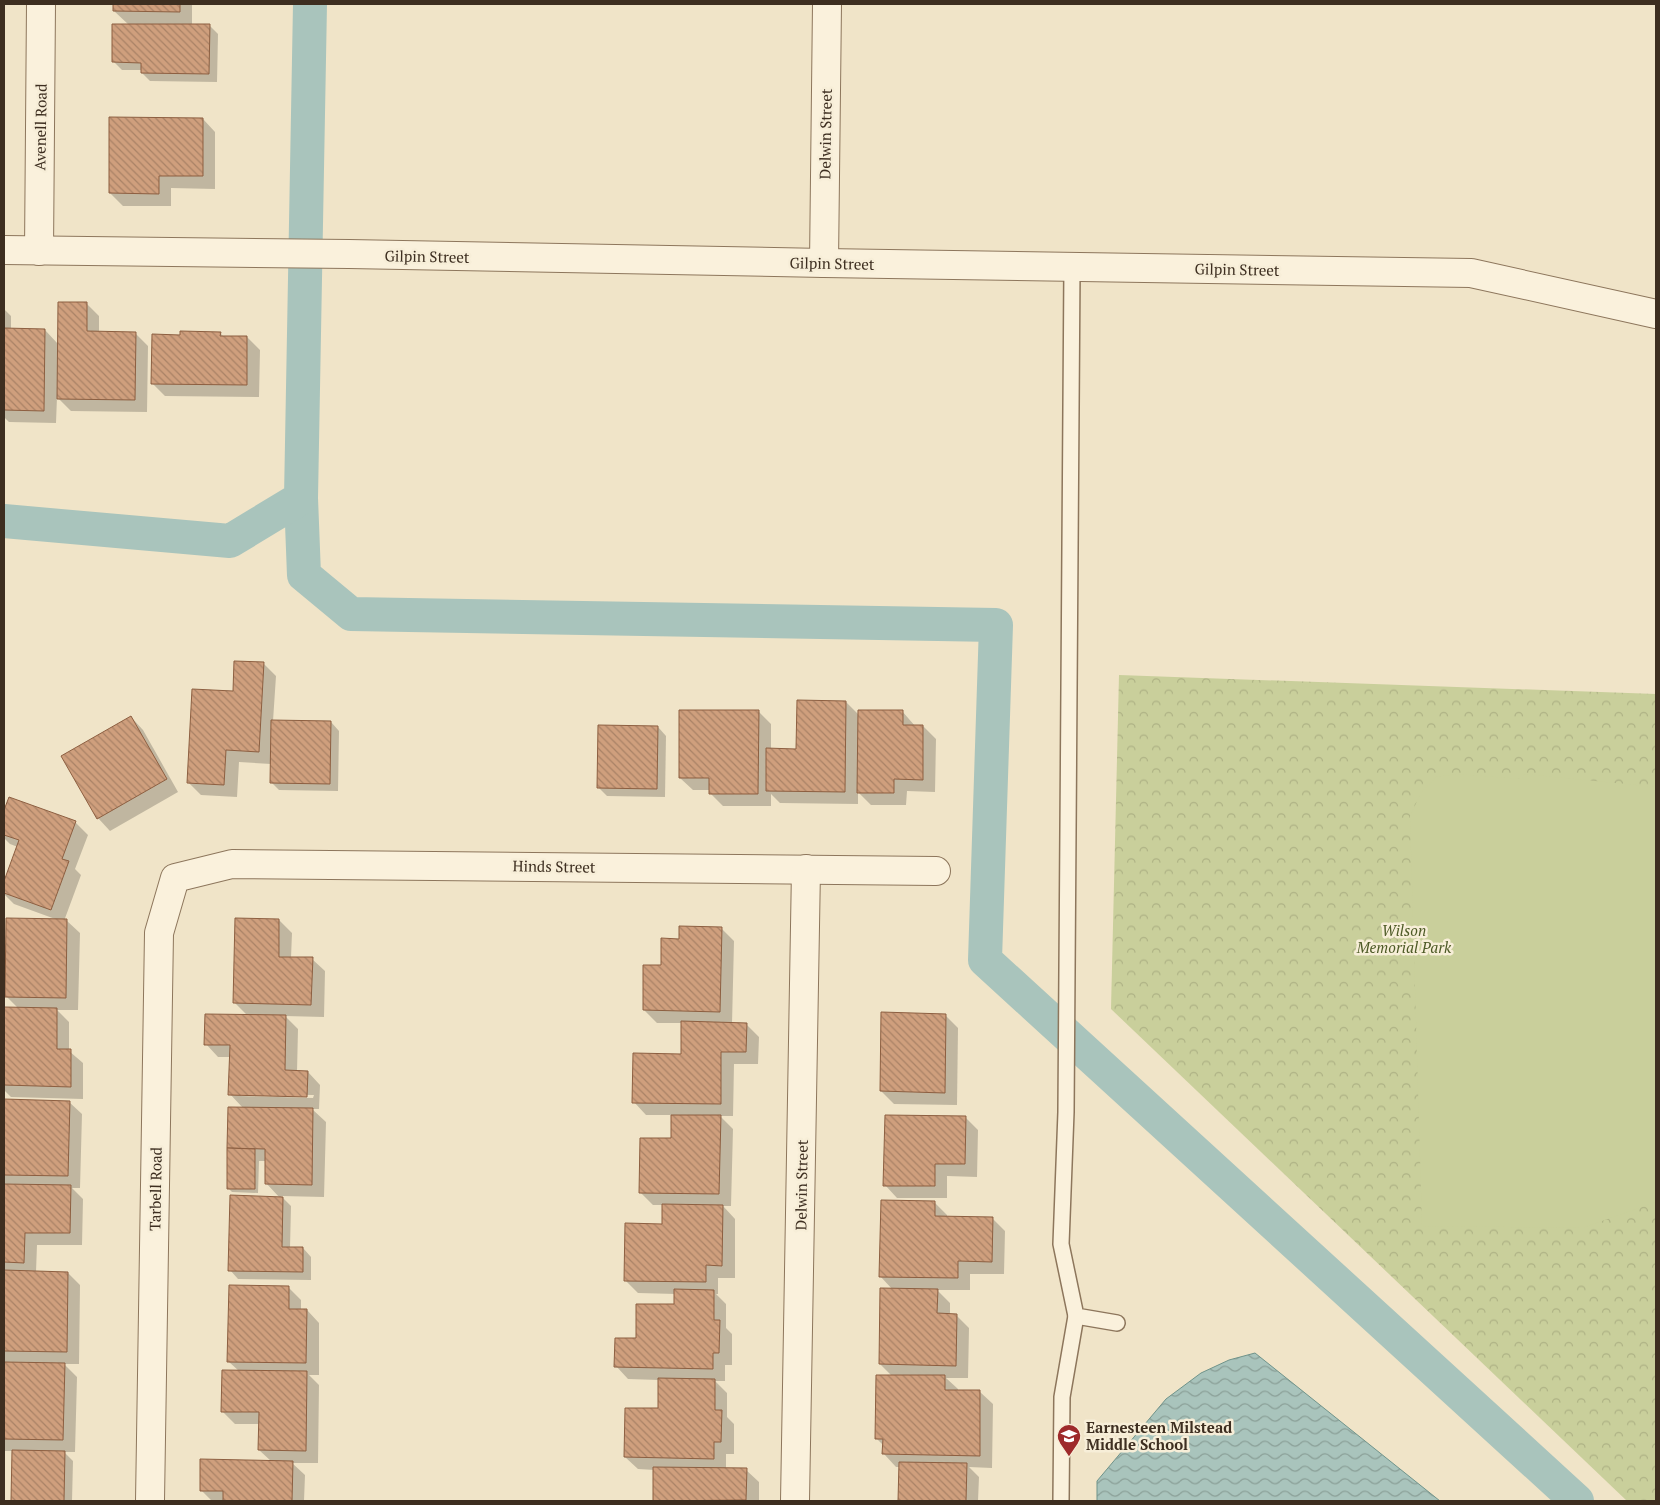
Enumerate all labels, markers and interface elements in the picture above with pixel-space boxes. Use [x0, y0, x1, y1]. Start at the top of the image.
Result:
street label: Avenell Road [29, 84, 51, 170]
street label: Delwin Street [814, 88, 836, 180]
street label: Gilpin Street [384, 245, 470, 267]
street label: Gilpin Street [789, 252, 875, 274]
street label: Gilpin Street [1194, 258, 1280, 280]
street label: Hinds Street [512, 855, 596, 877]
park label: Wilson Memorial Park [1356, 920, 1452, 957]
street label: Delwin Street [790, 1139, 812, 1231]
street label: Tarbell Road [144, 1147, 166, 1231]
place label: Earnesteen Milstead Middle School [1086, 1417, 1232, 1454]
school or university icon: Earnesteen Milstead Middle School [1056, 1423, 1082, 1457]

